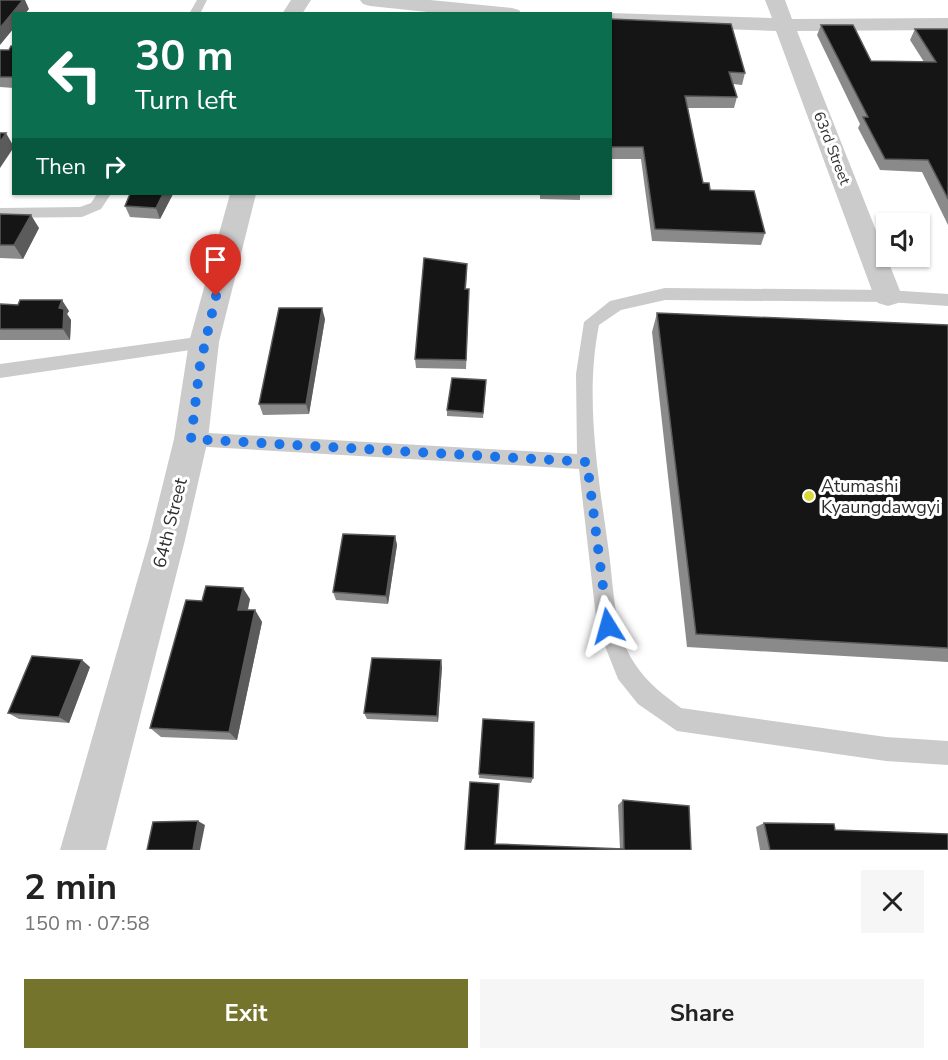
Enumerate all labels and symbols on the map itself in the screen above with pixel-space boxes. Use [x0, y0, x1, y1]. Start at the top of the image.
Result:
street label: 63rd Street [809, 109, 855, 188]
pin [190, 234, 241, 296]
place label: Atumashi Kyaungdawgyi [821, 474, 940, 519]
street label: 64th Street [147, 475, 193, 570]
marker: Atumashi Kyaungdawgyi [802, 489, 816, 503]
position arrow [576, 594, 640, 658]

